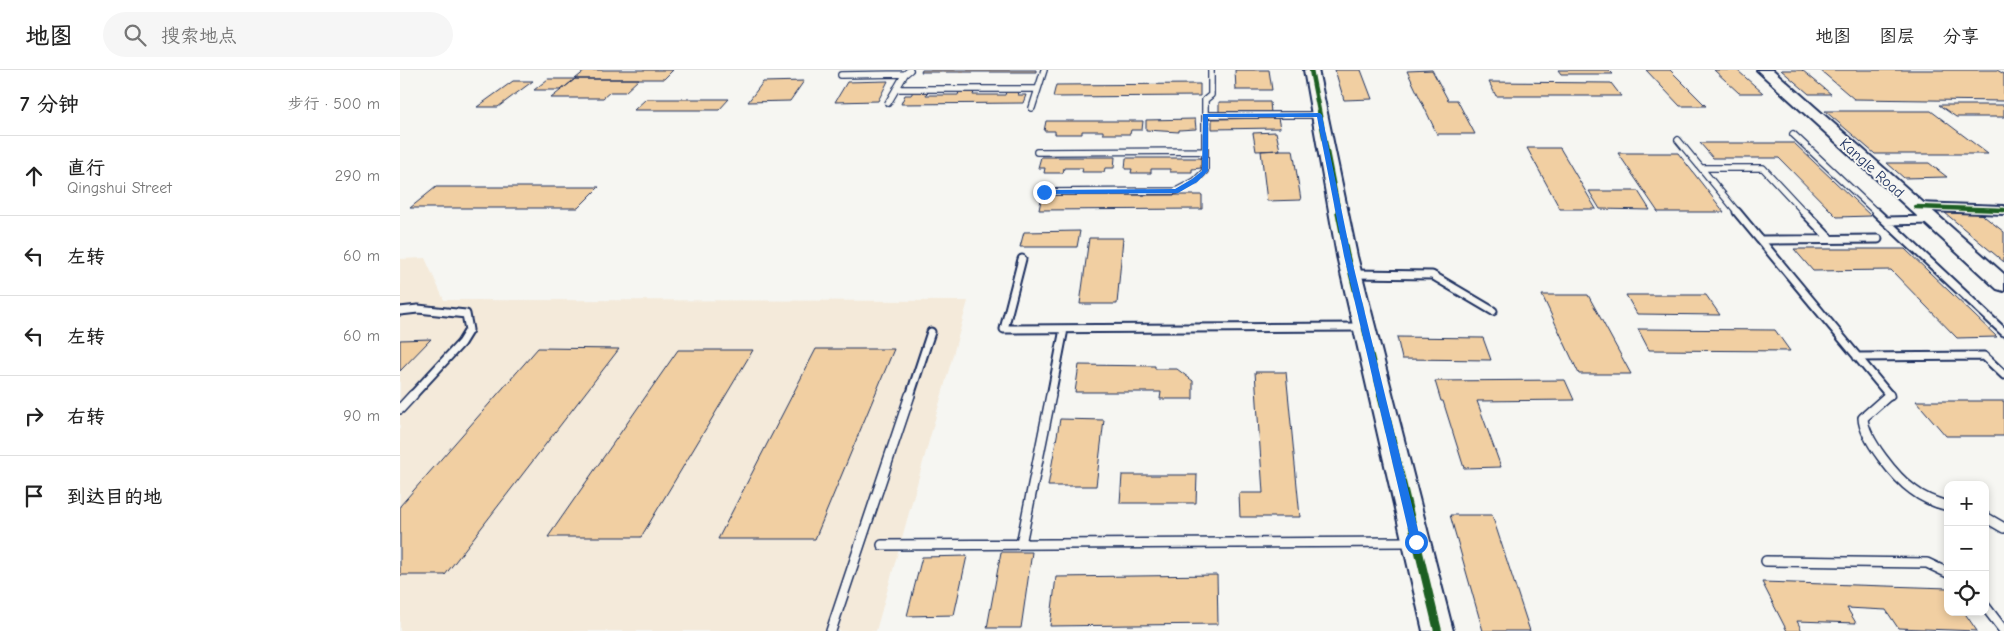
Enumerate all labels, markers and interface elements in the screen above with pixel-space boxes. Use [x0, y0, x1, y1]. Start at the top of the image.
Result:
search box [103, 12, 453, 57]
icon: search [121, 21, 149, 49]
text: 地图 [25, 22, 73, 50]
text: 搜索地点 [161, 25, 237, 47]
text: 地图 [1815, 26, 1851, 47]
text: 图层 [1879, 26, 1915, 47]
text: 分享 [1943, 26, 1979, 47]
text: 7 分钟 [20, 92, 79, 116]
text: 步行 · 500 m [288, 95, 380, 113]
street label: Kangle Road [1836, 134, 1908, 202]
text: 直行 [67, 157, 105, 179]
icon: ahead [20, 162, 48, 190]
text: 290 m [335, 167, 380, 185]
text: Qingshui Street [67, 179, 172, 197]
route end [1033, 181, 1056, 204]
icon: left [20, 242, 48, 270]
text: 左转 [67, 246, 105, 268]
text: 60 m [343, 247, 380, 265]
icon: left [20, 322, 48, 350]
text: 左转 [67, 326, 105, 348]
text: 60 m [343, 327, 380, 345]
icon: right [20, 402, 48, 430]
text: 右转 [67, 406, 105, 428]
text: 90 m [343, 407, 380, 425]
map controls [1944, 481, 1989, 616]
button: + [1944, 481, 1989, 526]
icon: arrive [20, 482, 48, 510]
text: 到达目的地 [67, 486, 162, 508]
button: − [1944, 526, 1989, 571]
route start [1405, 531, 1428, 554]
button: locate [1944, 571, 1989, 616]

